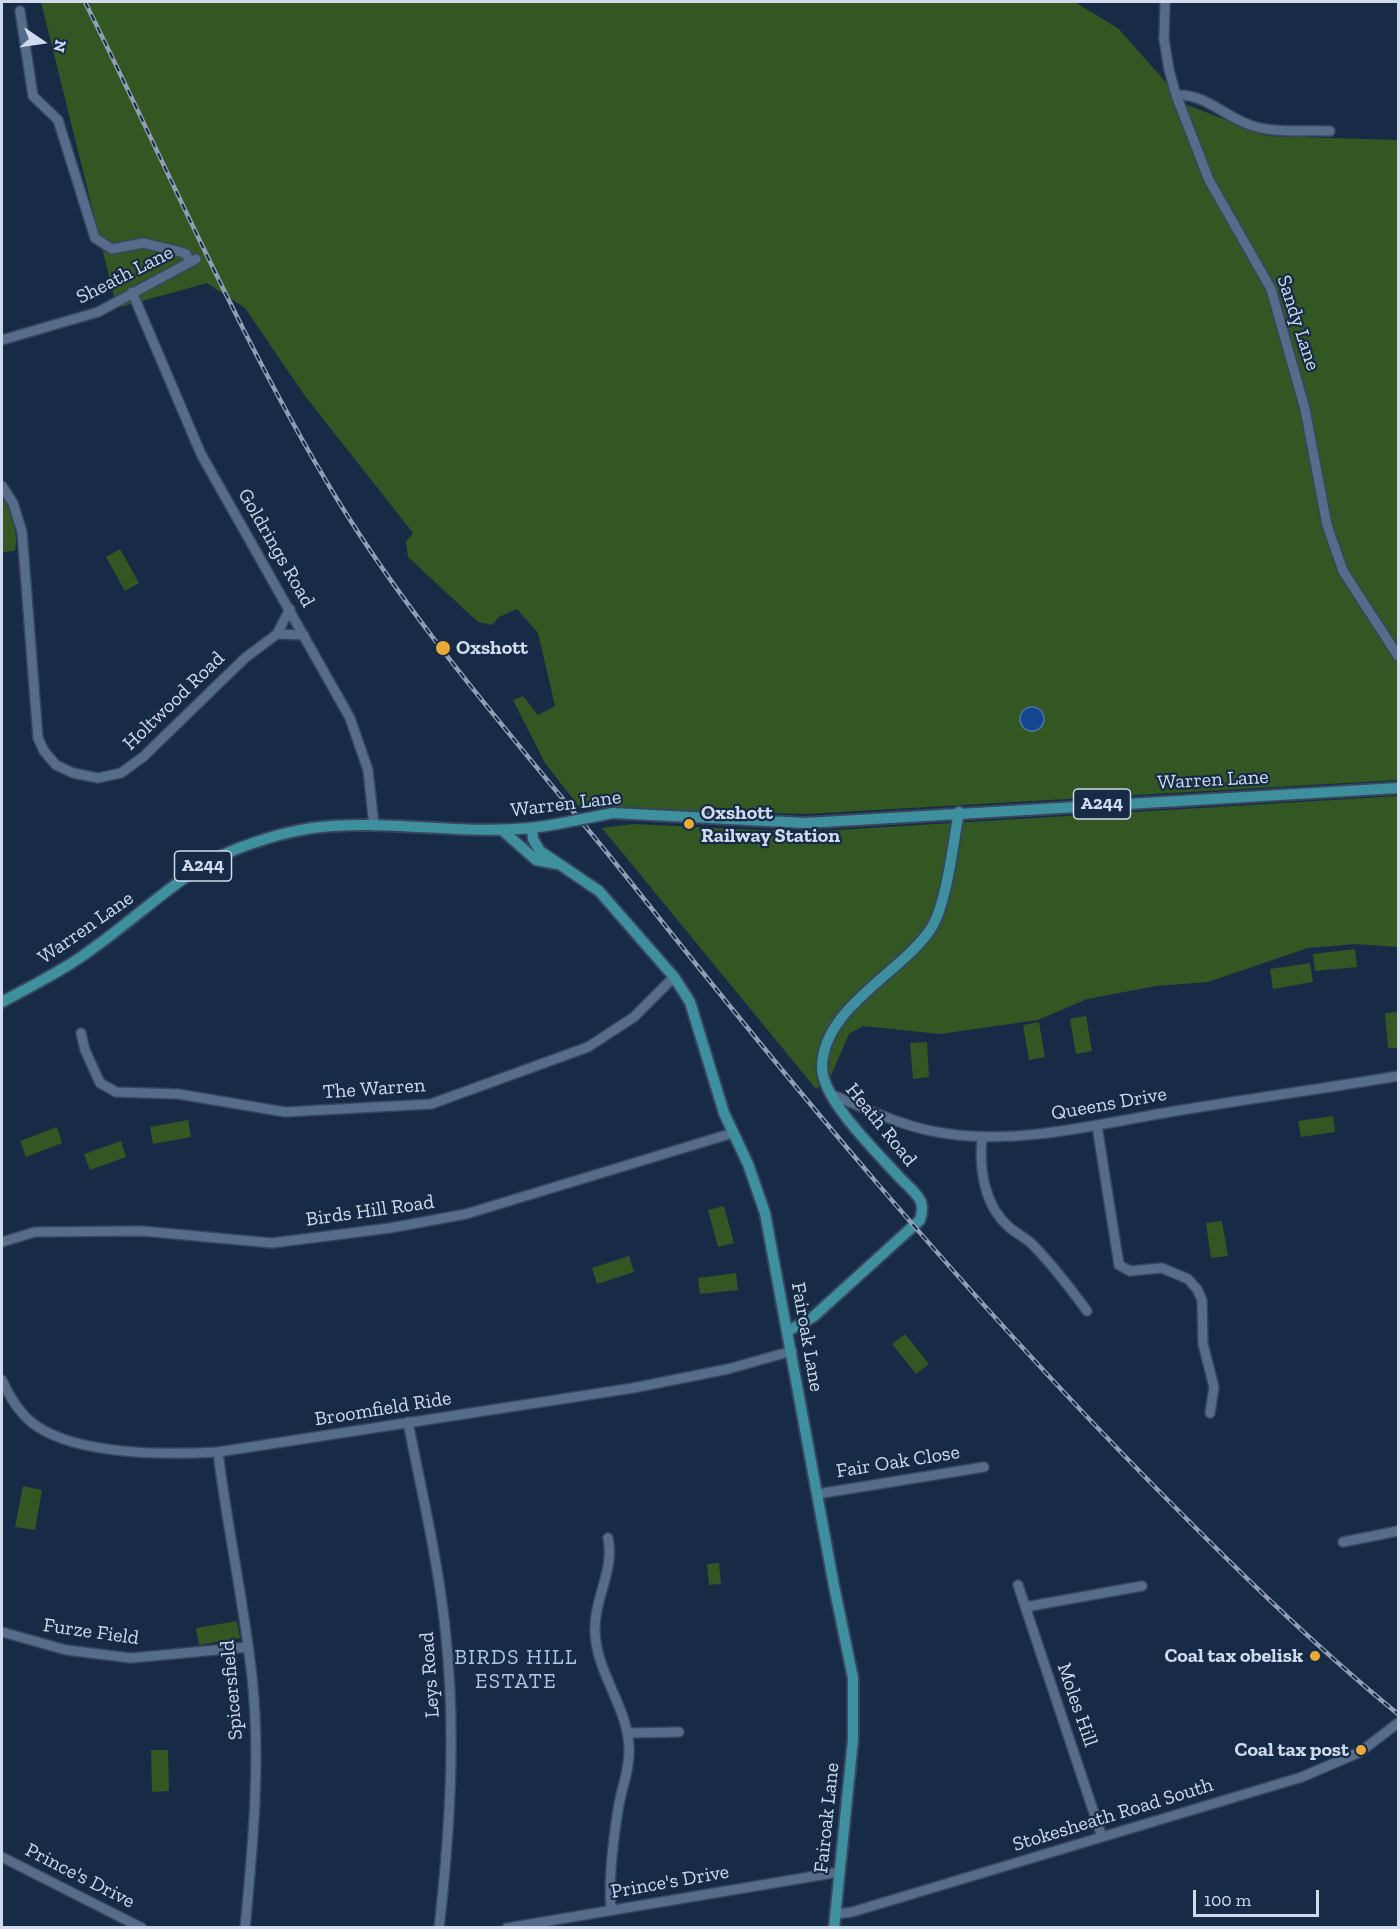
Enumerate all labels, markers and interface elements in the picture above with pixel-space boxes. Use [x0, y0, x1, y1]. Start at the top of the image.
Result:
north arrow [12, 12, 72, 72]
text: N [49, 38, 71, 54]
street label: Sheath Lane [73, 240, 177, 310]
street label: Sandy Lane [1271, 272, 1325, 374]
street label: Goldrings Road [232, 484, 320, 612]
place label: Oxshott [456, 636, 528, 660]
marker: Oxshott [434, 639, 452, 657]
street label: Holtwood Road [118, 647, 230, 755]
street label: Warren Lane [1157, 765, 1269, 795]
street label: Warren Lane [509, 785, 623, 823]
road number: A244 [1074, 789, 1130, 819]
place label: Oxshott Railway Station [701, 801, 840, 848]
marker: Oxshott Railway Station [682, 817, 696, 831]
road number: A244 [174, 851, 232, 881]
street label: Warren Lane [34, 886, 138, 970]
street label: The Warren [322, 1073, 426, 1105]
street label: Heath Road [840, 1079, 922, 1171]
street label: Queens Drive [1050, 1082, 1168, 1126]
street label: Birds Hill Road [304, 1190, 436, 1232]
street label: Fairoak Lane [786, 1280, 828, 1394]
street label: Broomfield Ride [313, 1386, 453, 1432]
street label: Fair Oak Close [834, 1440, 962, 1484]
street label: Furze Field [42, 1613, 140, 1651]
street label: Leys Road [415, 1631, 445, 1719]
street label: Spicersfield [216, 1639, 248, 1741]
place label: Coal tax obelisk [1164, 1644, 1303, 1668]
district label: BIRDS HILL ESTATE [454, 1645, 578, 1695]
marker: Coal tax obelisk [1308, 1649, 1322, 1663]
street label: Moles Hill [1052, 1660, 1102, 1750]
place label: Coal tax post [1235, 1738, 1349, 1762]
marker: Coal tax post [1354, 1743, 1368, 1757]
street label: Fairoak Lane [809, 1762, 845, 1874]
street label: Stokesheath Road South [1010, 1773, 1216, 1857]
street label: Prince's Drive [21, 1838, 139, 1914]
street label: Prince's Drive [609, 1860, 731, 1904]
scale bar [1196, 1878, 1322, 1916]
text: 100 m [1204, 1889, 1251, 1911]

